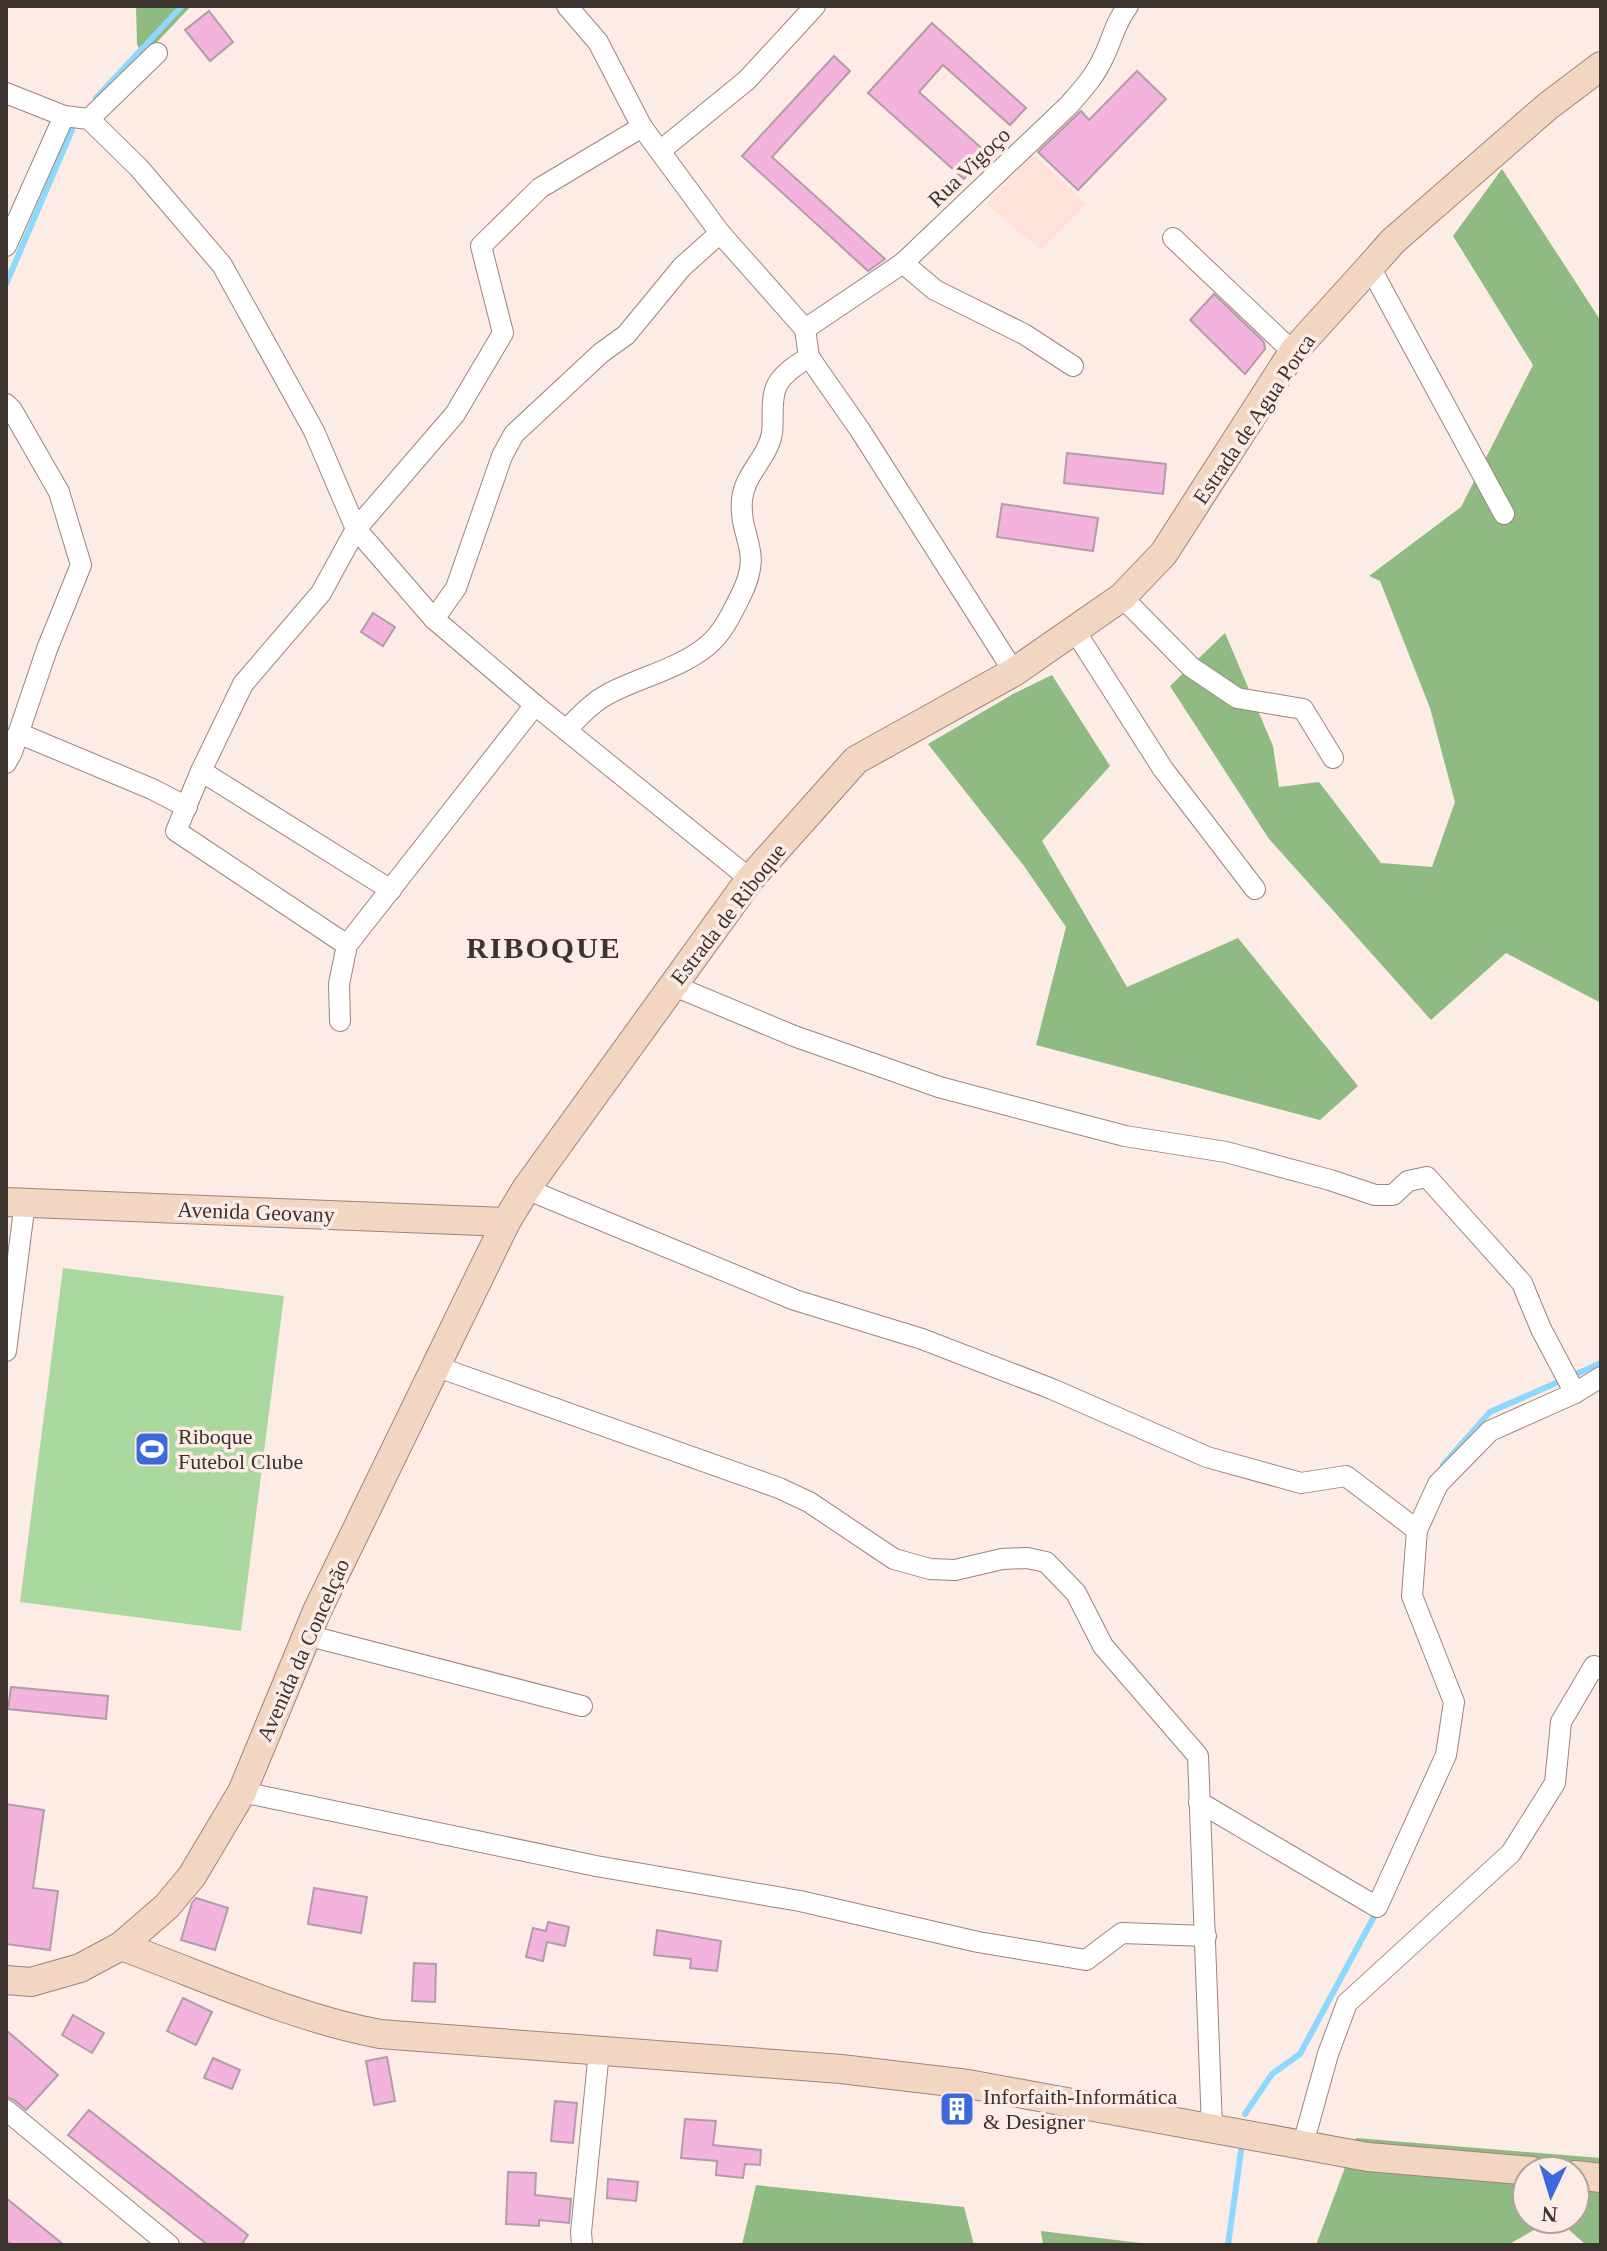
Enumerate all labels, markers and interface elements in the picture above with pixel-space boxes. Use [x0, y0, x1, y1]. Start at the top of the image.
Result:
street label: Rua Vigoço [923, 122, 1015, 212]
street label: Estrada de Agua Porca [1188, 329, 1320, 509]
street label: Estrada de Riboque [665, 838, 791, 990]
district label: RIBOQUE [466, 931, 622, 964]
street label: Avenida Geovany [177, 1197, 335, 1227]
place label: Riboque Futebol Clube [178, 1424, 303, 1474]
sports icon: Riboque Futebol Clube [133, 1430, 171, 1468]
street label: Avenida da Concelção [251, 1555, 355, 1745]
place label: Inforfaith-Informática & Designer [983, 2084, 1177, 2134]
building icon: Inforfaith-Informática & Designer [938, 2090, 976, 2128]
north arrow [1511, 2155, 1591, 2235]
text: N [1541, 2201, 1558, 2227]

